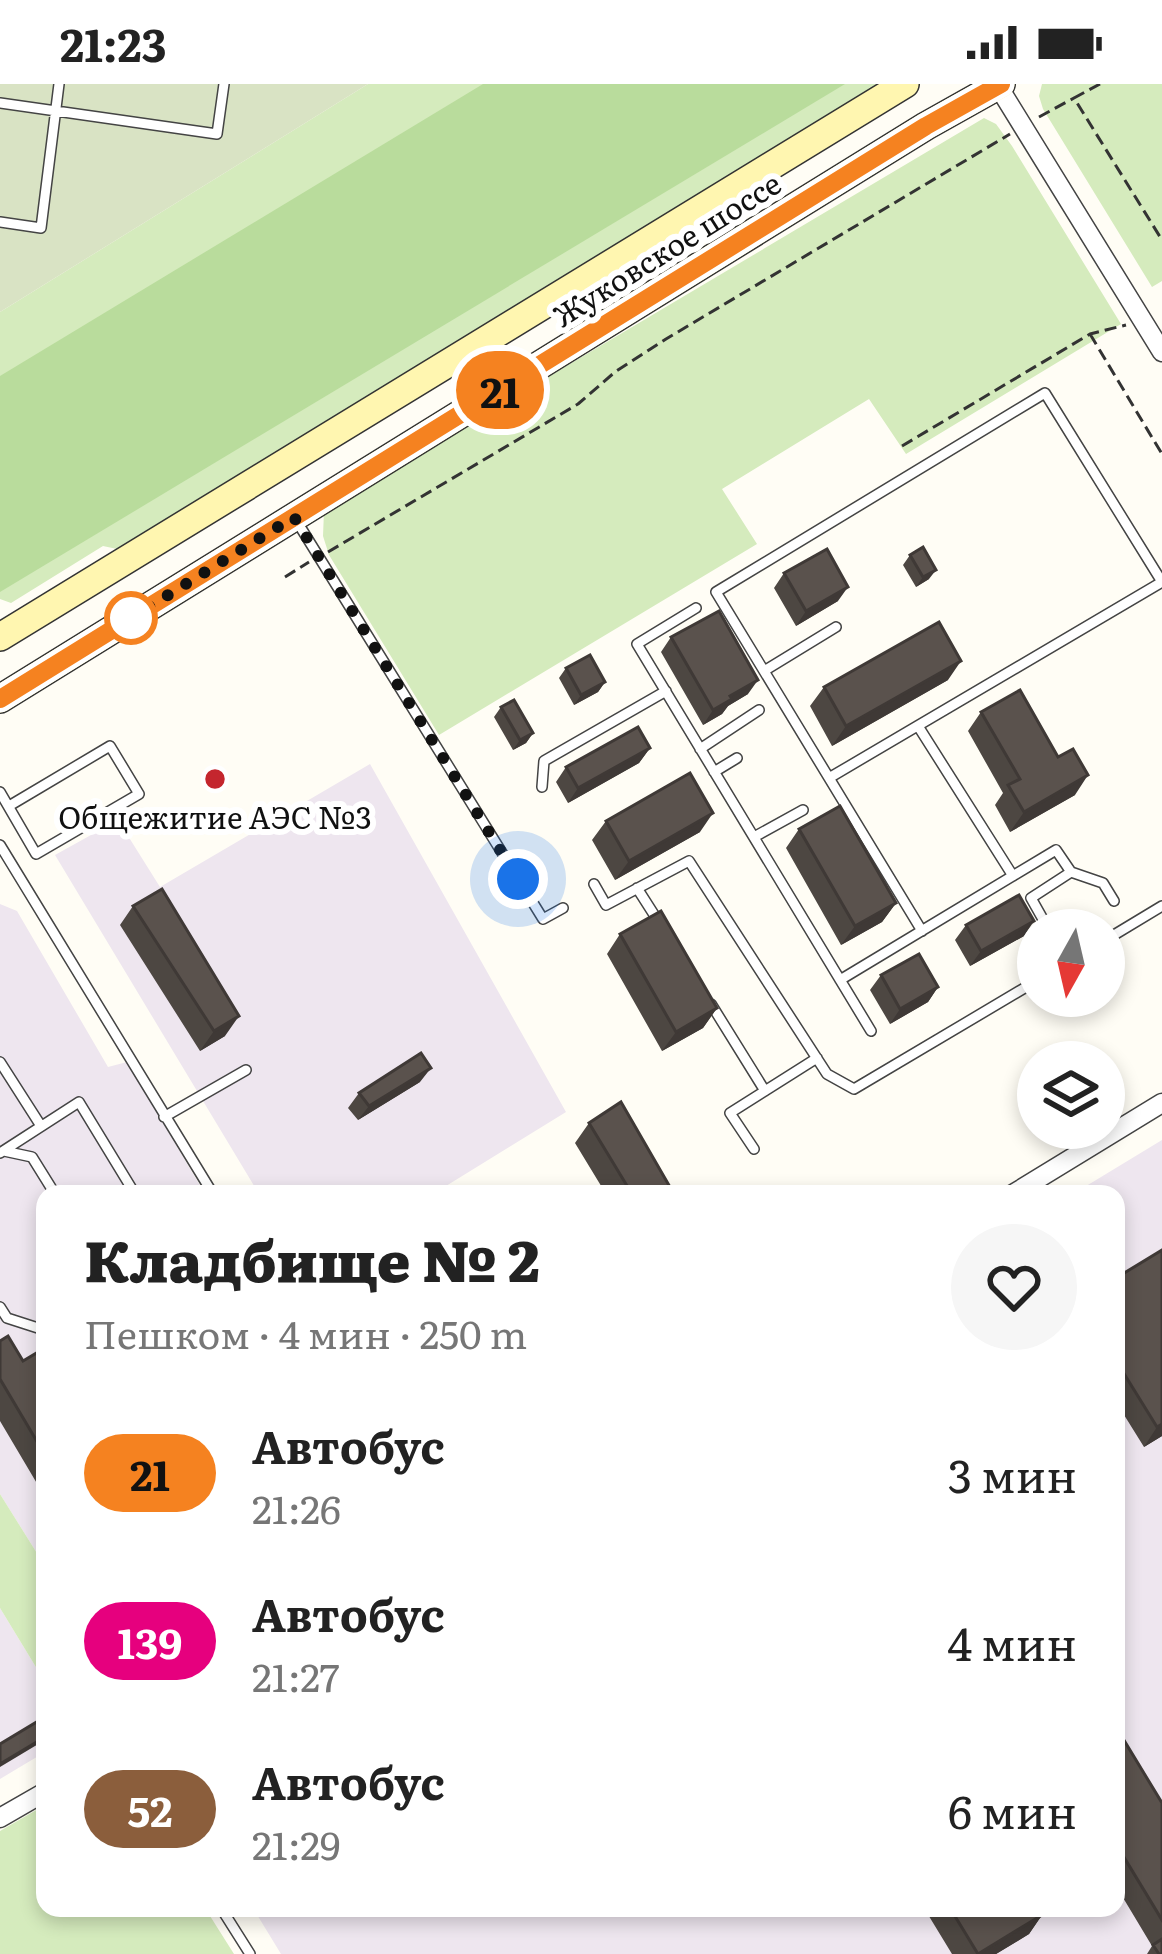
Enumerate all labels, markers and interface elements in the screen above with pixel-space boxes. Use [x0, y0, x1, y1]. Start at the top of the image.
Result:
text: 21:23 [60, 9, 167, 76]
street label: Жуковское шоссе [544, 160, 788, 336]
line badge: 21 [446, 351, 554, 429]
text: 21 [480, 359, 520, 421]
unlabelled marker [106, 593, 156, 643]
marker: Общежитие АЭС №3 [202, 766, 228, 792]
place label: Общежитие АЭС №3 [58, 794, 372, 838]
your location [488, 849, 548, 909]
north arrow [1017, 909, 1125, 1017]
map controls [1017, 909, 1125, 1149]
button: layers [1017, 1041, 1125, 1149]
text: Кладбище № 2 [84, 1215, 540, 1300]
button: heart [951, 1224, 1077, 1350]
text: Пешком · 4 мин · 250 m [84, 1303, 527, 1361]
text: Автобус [252, 1411, 445, 1478]
text: 3 мин [948, 1440, 1077, 1507]
text: 21 [130, 1442, 170, 1504]
text: 21:26 [252, 1478, 341, 1536]
text: Автобус [252, 1579, 445, 1646]
text: 4 мин [947, 1608, 1077, 1675]
text: 139 [118, 1610, 182, 1672]
text: 21:27 [252, 1646, 339, 1704]
text: Автобус [252, 1747, 445, 1814]
text: 6 мин [948, 1776, 1077, 1843]
text: 52 [128, 1778, 172, 1840]
text: 21:29 [252, 1814, 340, 1872]

